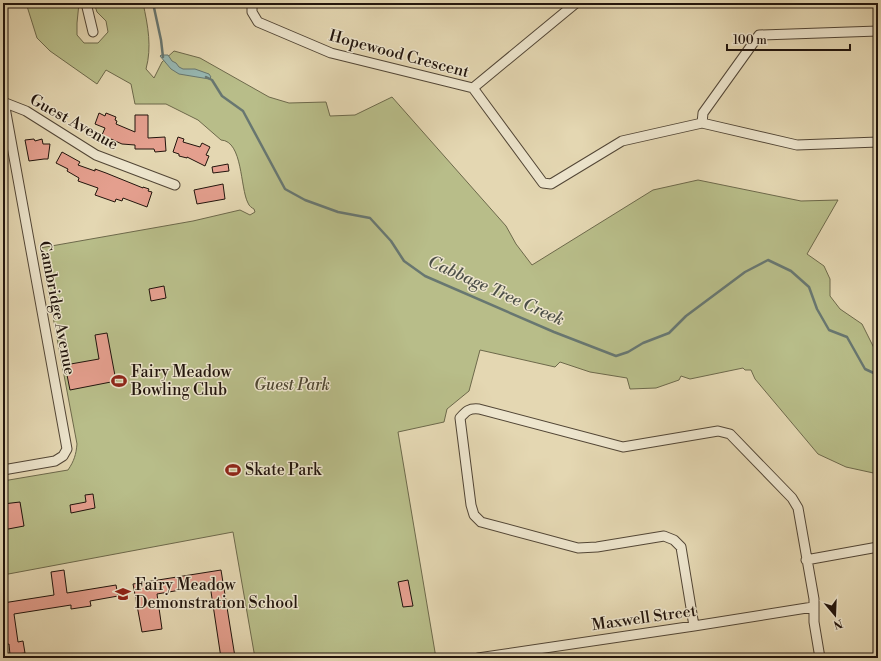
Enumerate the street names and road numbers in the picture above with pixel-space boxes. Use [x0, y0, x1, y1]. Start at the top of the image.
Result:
street label: Hopewood Crescent [327, 26, 472, 82]
street label: Guest Avenue [26, 90, 122, 154]
street label: Cambridge Avenue [34, 239, 80, 377]
street label: Maxwell Street [590, 601, 698, 635]

